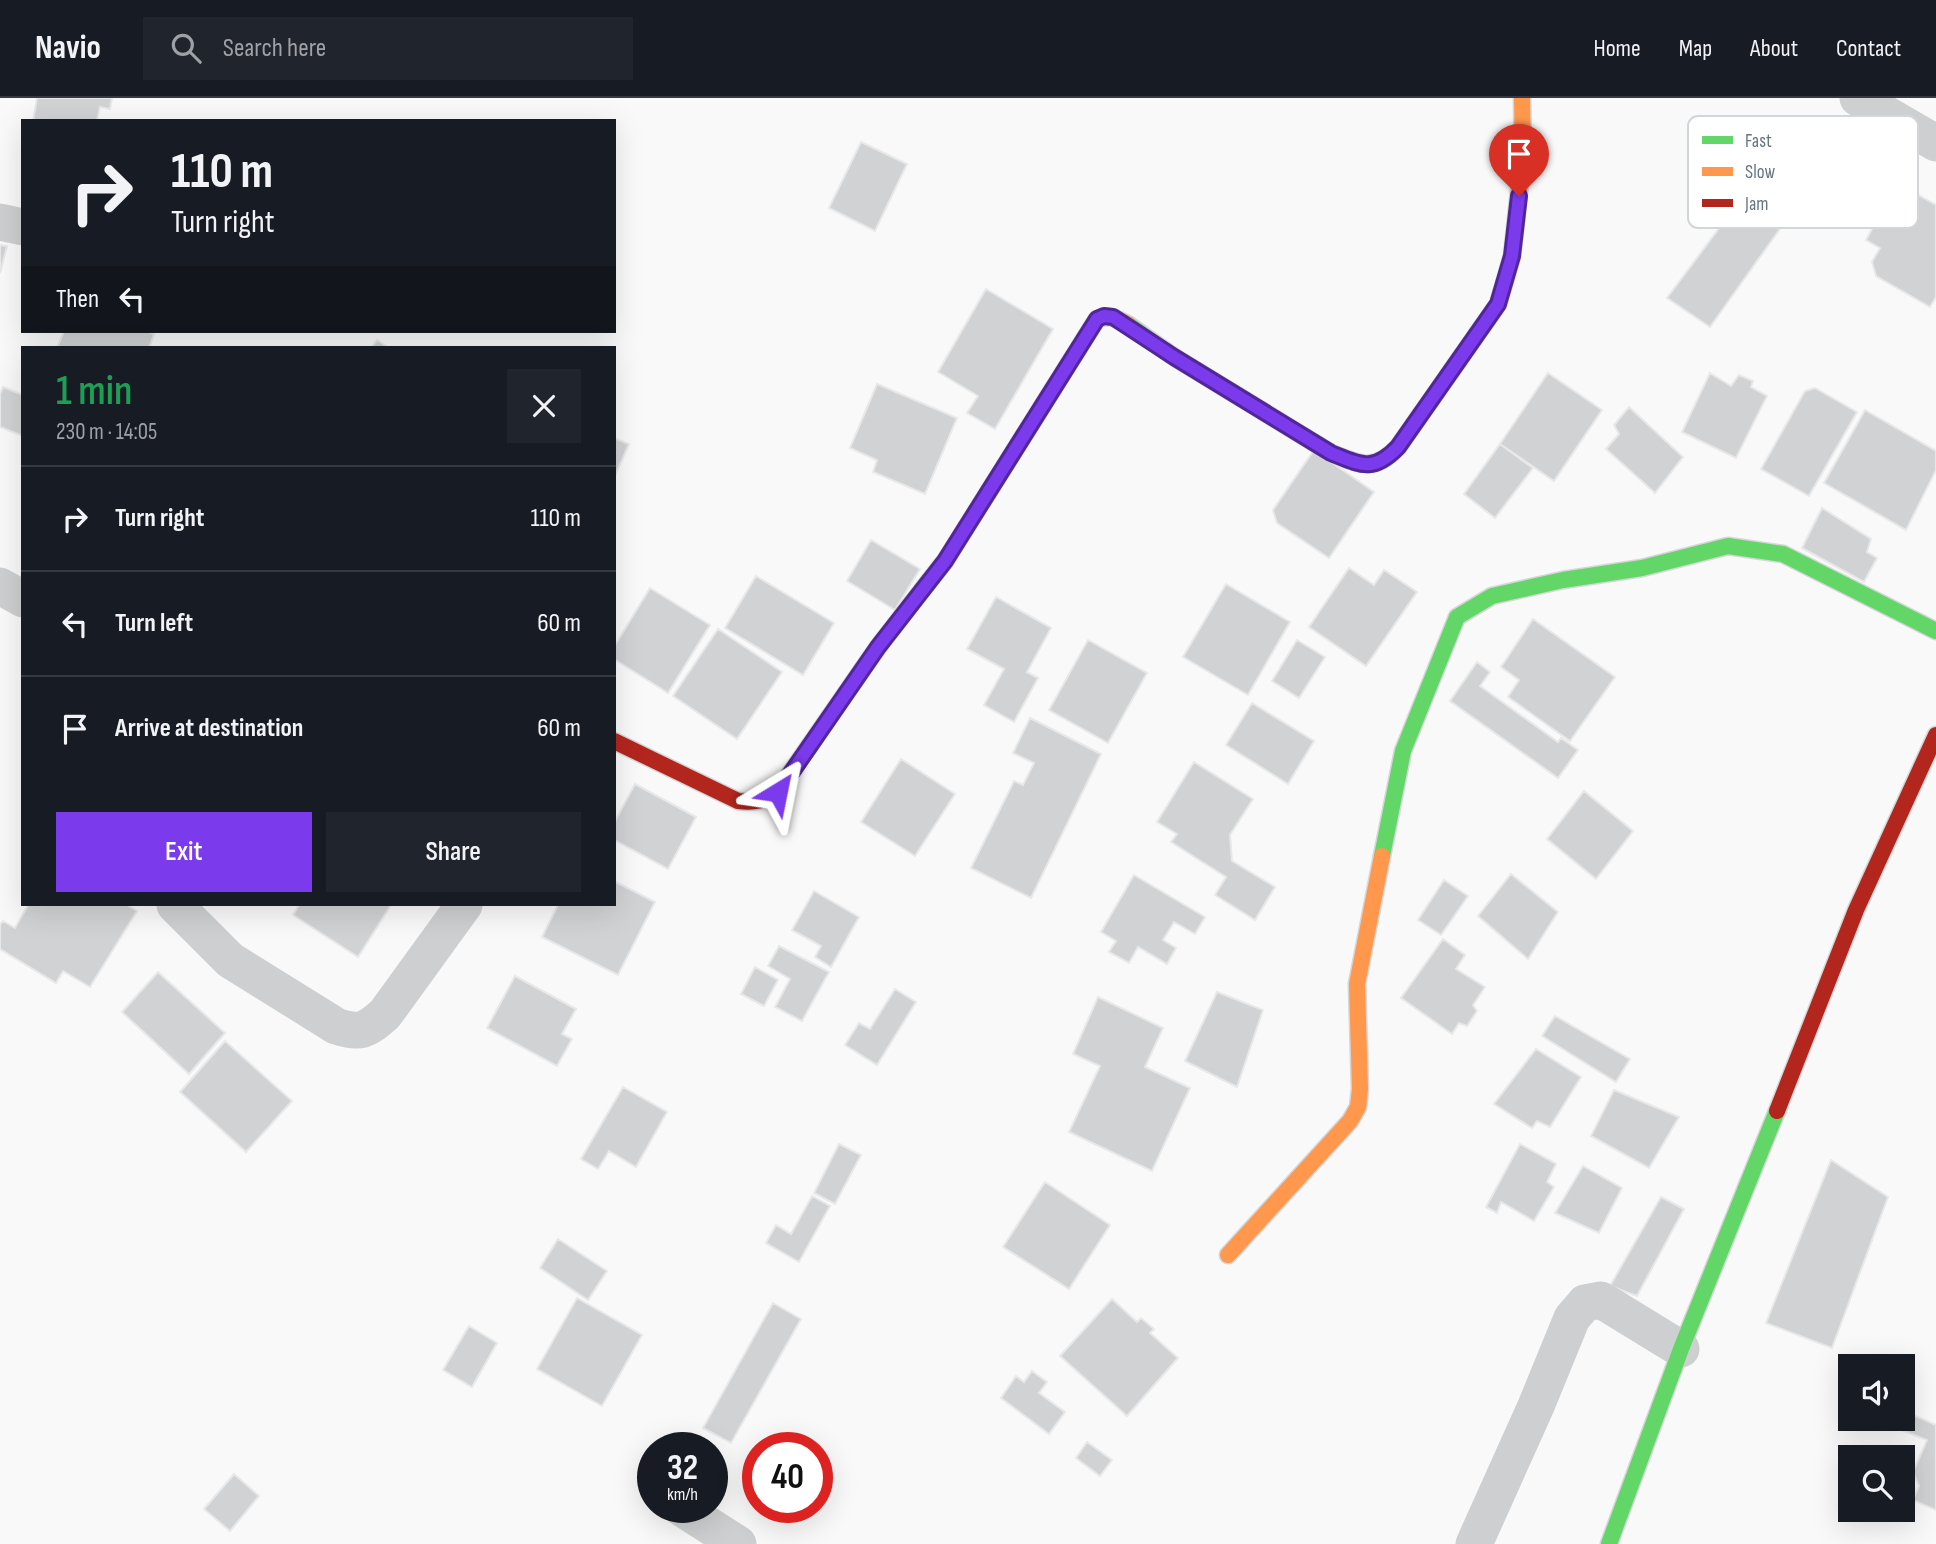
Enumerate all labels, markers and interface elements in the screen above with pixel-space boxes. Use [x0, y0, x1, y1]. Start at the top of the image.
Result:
search box [143, 17, 633, 80]
text: Navio [35, 28, 101, 68]
icon: search [167, 29, 205, 67]
text: Search here [223, 33, 326, 64]
text: Home [1593, 34, 1641, 63]
text: Map [1679, 34, 1712, 63]
text: About [1750, 34, 1798, 63]
text: Contact [1836, 34, 1901, 63]
legend [1688, 116, 1918, 228]
pin [1489, 124, 1549, 196]
text: Fast [1745, 130, 1772, 153]
icon: arrive [1500, 135, 1538, 173]
text: 110 m [171, 143, 273, 202]
icon: right [56, 147, 147, 238]
text: Slow [1745, 161, 1775, 184]
text: Jam [1744, 193, 1768, 216]
text: Turn right [171, 203, 275, 242]
icon: left [113, 280, 151, 318]
text: Then [56, 284, 99, 315]
text: 1 min [56, 366, 132, 417]
button: close [507, 369, 581, 443]
text: 230 m · 14:05 [56, 418, 157, 446]
icon: right [56, 500, 94, 538]
text: Turn right [115, 503, 204, 534]
text: 110 m [530, 503, 581, 534]
icon: left [56, 605, 94, 643]
text: Turn left [115, 608, 193, 639]
text: 60 m [537, 608, 581, 639]
icon: arrive [56, 710, 94, 748]
text: Arrive at destination [115, 713, 303, 744]
text: 60 m [537, 713, 581, 744]
position arrow [741, 755, 815, 829]
button: Exit [56, 812, 312, 892]
button: Share [326, 812, 581, 892]
map controls [1838, 1354, 1915, 1522]
button: sound [1838, 1354, 1915, 1431]
speed limit sign: 40 [742, 1432, 833, 1523]
button: search [1838, 1445, 1915, 1522]
text: 32 [667, 1447, 698, 1490]
text: km/h [667, 1484, 698, 1505]

